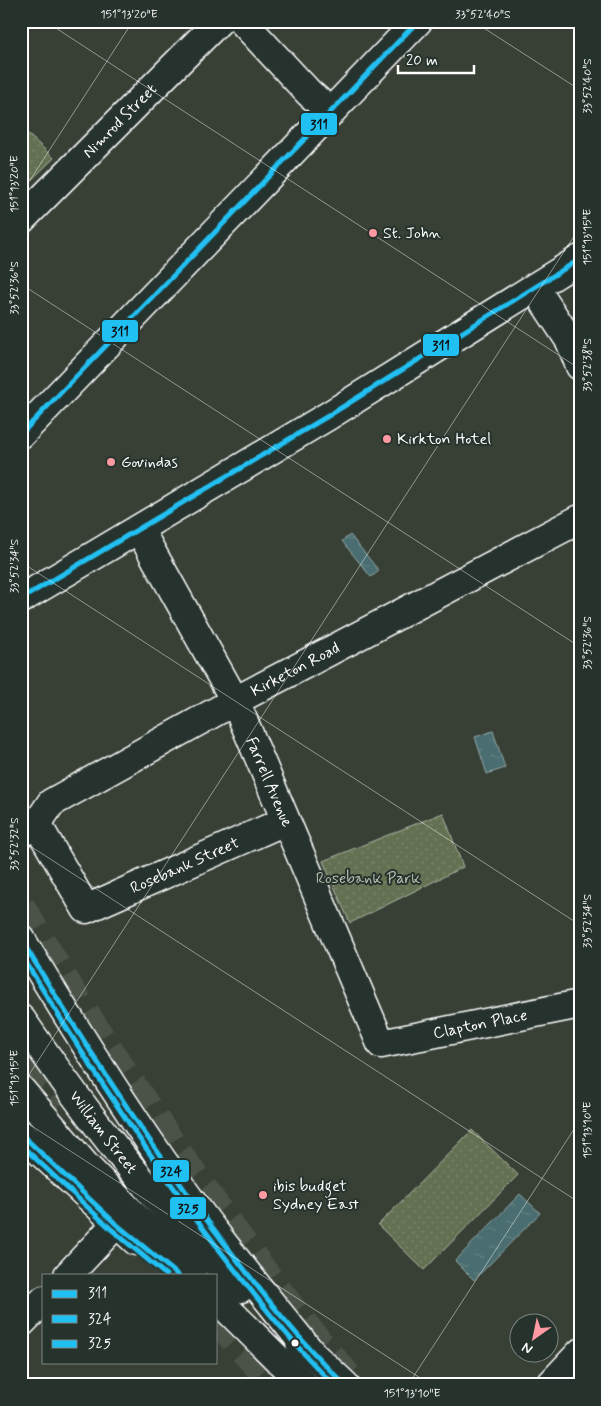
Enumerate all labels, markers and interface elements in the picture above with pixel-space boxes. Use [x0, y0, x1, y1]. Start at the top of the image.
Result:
text: 151°13'20"E [100, 7, 158, 23]
text: 33°52'40"S [455, 7, 511, 23]
scale bar [398, 42, 475, 74]
text: 20 m [406, 51, 438, 71]
text: 33°52'40"S [580, 58, 596, 114]
street label: Nimrod Street [78, 79, 161, 163]
line badge: 311 [300, 112, 338, 136]
text: 311 [310, 116, 328, 134]
text: 151°13'20"E [7, 155, 23, 213]
text: 151°13'15"E [580, 209, 596, 265]
place label: St. John [383, 223, 442, 244]
marker: St. John [367, 227, 379, 239]
text: 33°52'36"S [7, 261, 23, 315]
line badge: 311 [101, 319, 139, 343]
text: 311 [111, 323, 129, 341]
line badge: 311 [422, 333, 460, 357]
text: 311 [432, 337, 450, 355]
text: 33°52'38"S [580, 338, 596, 392]
place label: Kirkton Hotel [397, 429, 491, 450]
marker: Kirkton Hotel [381, 433, 393, 445]
place label: Govindas [121, 452, 178, 473]
marker: Govindas [105, 456, 117, 468]
text: 33°52'34"S [7, 538, 23, 593]
text: 33°52'36"S [580, 616, 596, 670]
street label: Kirketon Road [247, 637, 343, 701]
street label: Farrell Avenue [241, 734, 298, 831]
text: 33°52'32"S [7, 817, 23, 871]
street label: Rosebank Street [127, 832, 243, 899]
park label: Rosebank Park [316, 868, 420, 889]
text: 33°52'34"S [580, 893, 596, 948]
street label: Clapton Place [431, 1004, 529, 1044]
text: 151°13'15"E [7, 1050, 23, 1106]
street label: William Street [65, 1086, 142, 1178]
text: 151°13'10"E [580, 1101, 596, 1159]
line badge: 324 [152, 1159, 190, 1183]
text: 324 [160, 1163, 183, 1181]
place label: ibis budget Sydney East [273, 1176, 359, 1215]
marker: ibis budget Sydney East [257, 1189, 269, 1201]
line badge: 325 [169, 1196, 207, 1220]
text: 325 [177, 1200, 199, 1218]
legend [42, 1274, 218, 1364]
text: 311 [88, 1284, 107, 1304]
text: 324 [88, 1310, 112, 1330]
north arrow [508, 1314, 558, 1364]
text: 325 [88, 1334, 111, 1354]
unlabelled marker [290, 1338, 300, 1348]
text: N [519, 1338, 536, 1358]
text: 151°13'10"E [383, 1386, 441, 1402]

